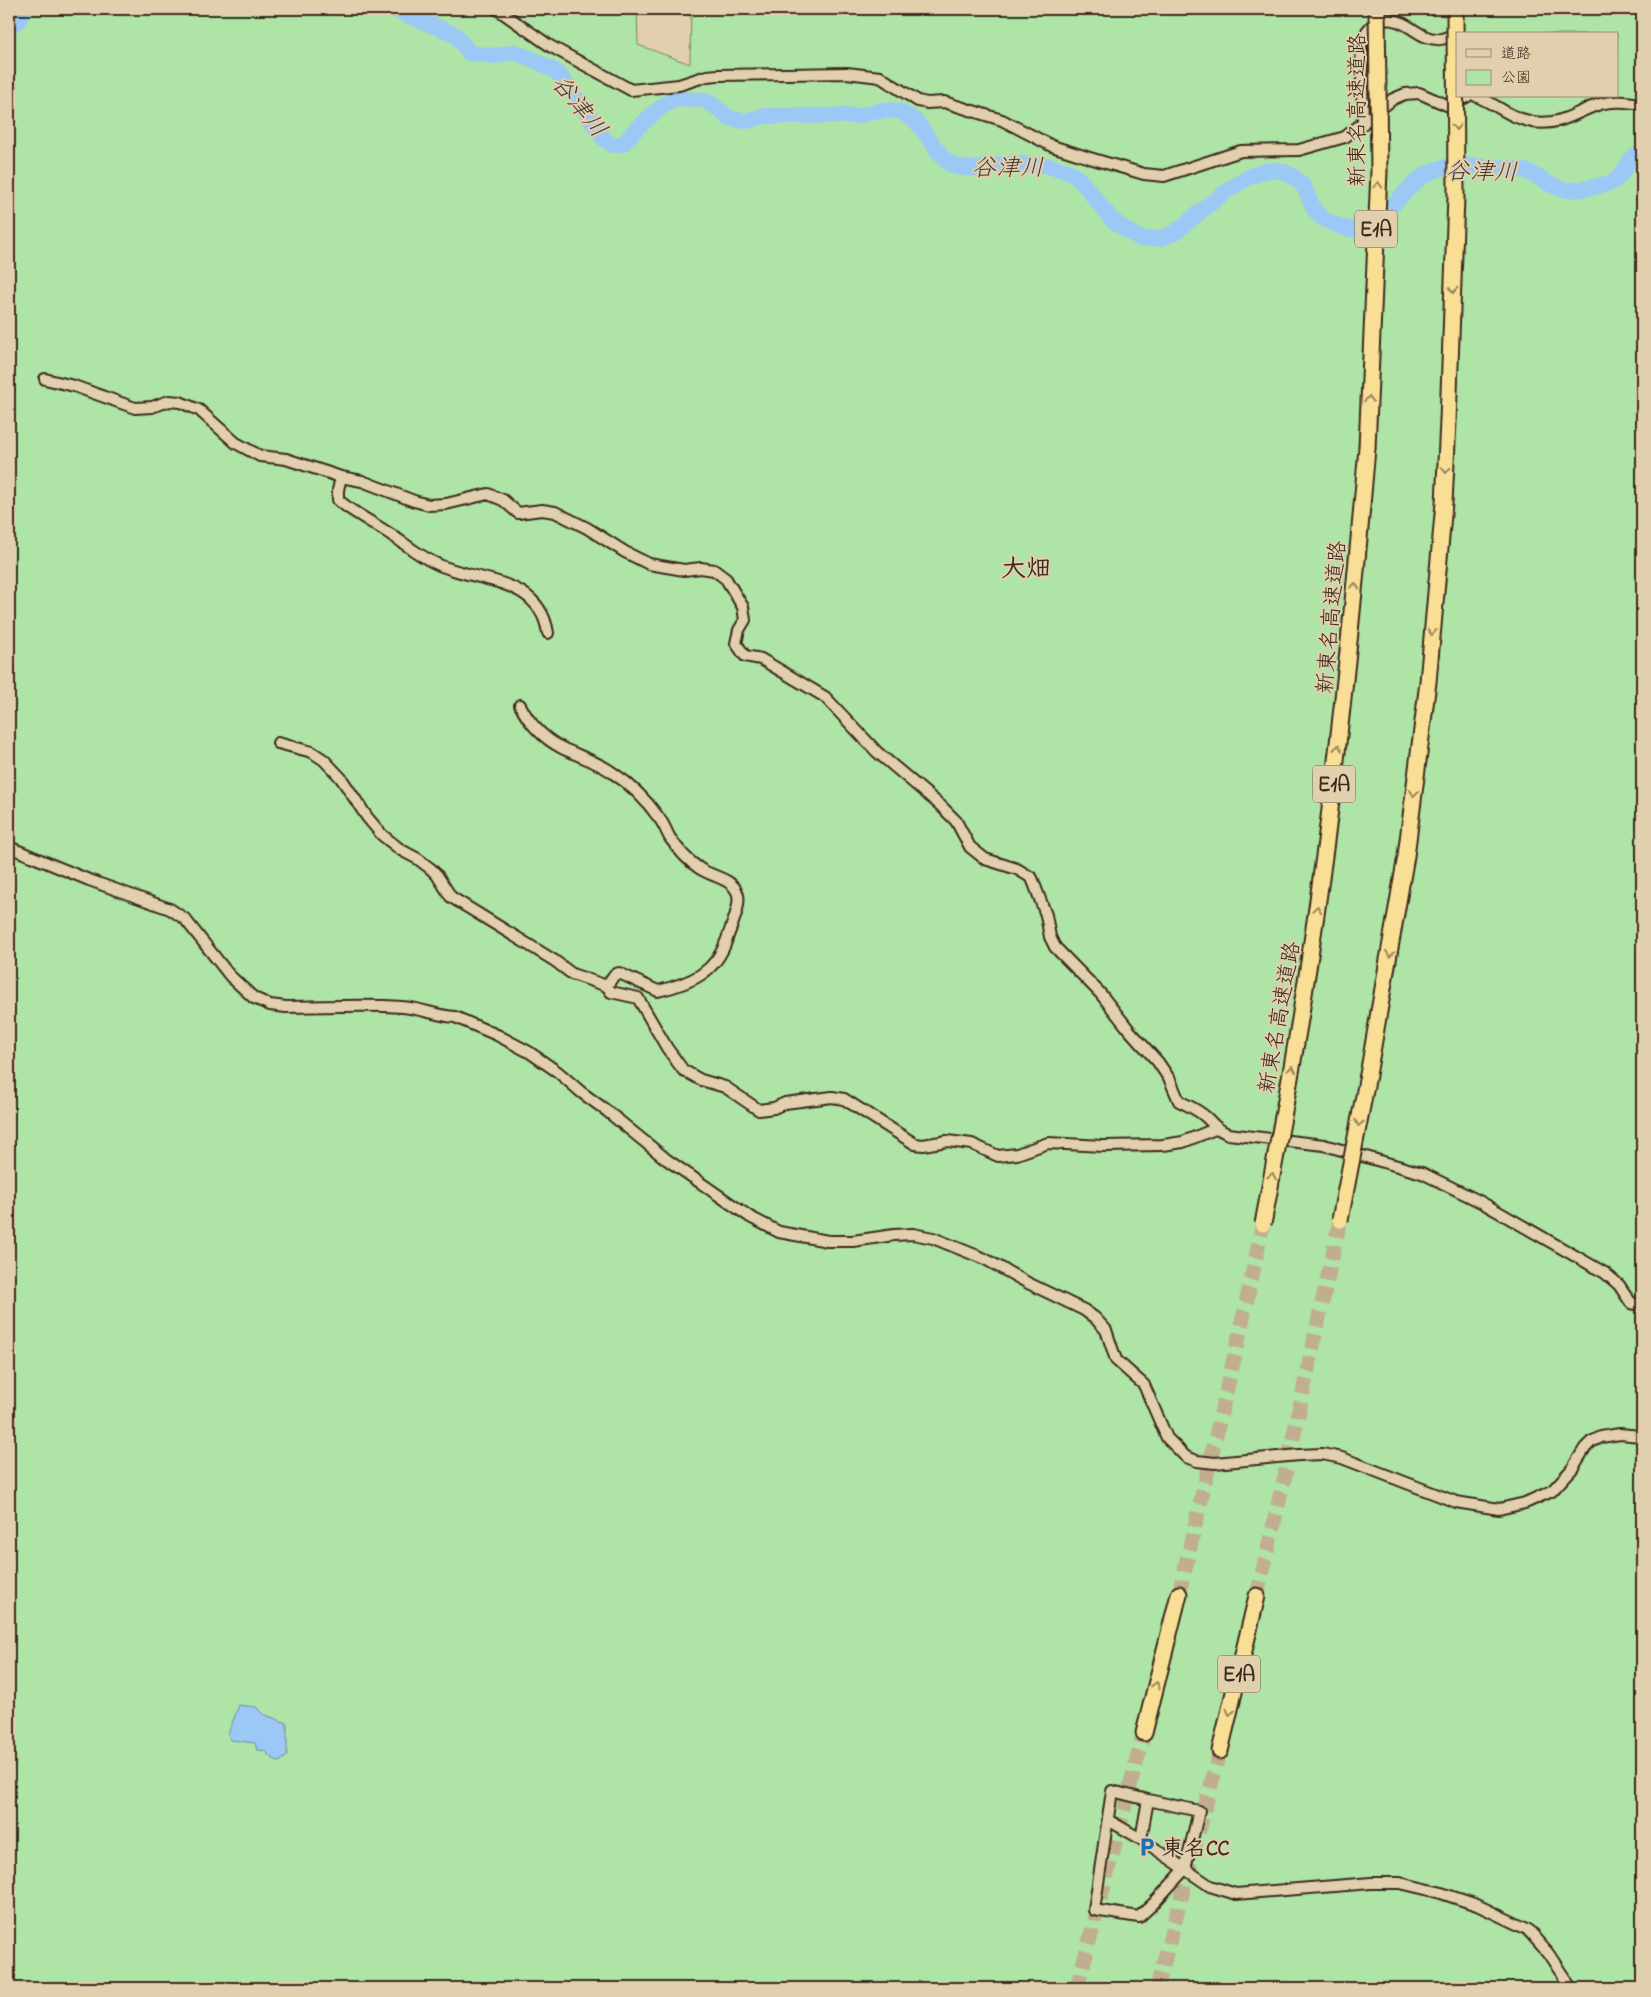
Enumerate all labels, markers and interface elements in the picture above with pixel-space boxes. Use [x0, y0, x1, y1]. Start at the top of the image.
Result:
legend [1456, 32, 1618, 98]
street label: 新東名高速道路 [1343, 33, 1375, 187]
text: 道路 [1501, 43, 1531, 65]
text: 公園 [1501, 67, 1531, 89]
water label: 谷津川 [542, 69, 614, 147]
one-way arrow [1451, 124, 1461, 132]
water label: 谷津川 [972, 152, 1044, 187]
water label: 谷津川 [1446, 155, 1518, 192]
one-way arrow [1373, 180, 1384, 188]
road number: E1A [1355, 210, 1397, 248]
one-way arrow [1447, 286, 1458, 294]
one-way arrow [1363, 395, 1374, 403]
one-way arrow [1440, 466, 1451, 474]
street label: 新東名高速道路 [1310, 539, 1356, 695]
district label: 大畑 [1001, 552, 1051, 588]
one-way arrow [1349, 582, 1360, 590]
one-way arrow [1427, 628, 1438, 636]
one-way arrow [1332, 743, 1343, 751]
road number: E1A [1313, 766, 1355, 802]
one-way arrow [1409, 789, 1420, 797]
one-way arrow [1311, 904, 1322, 912]
street label: 新東名高速道路 [1252, 939, 1310, 1096]
one-way arrow [1385, 949, 1395, 958]
one-way arrow [1286, 1065, 1296, 1074]
one-way arrow [1354, 1118, 1364, 1127]
one-way arrow [1266, 1172, 1276, 1181]
road number: E1A [1218, 1656, 1260, 1692]
one-way arrow [1150, 1681, 1161, 1690]
one-way arrow [1225, 1707, 1236, 1716]
place label: 東名CC [1162, 1834, 1230, 1866]
parking icon: 東名CC [1136, 1836, 1158, 1858]

